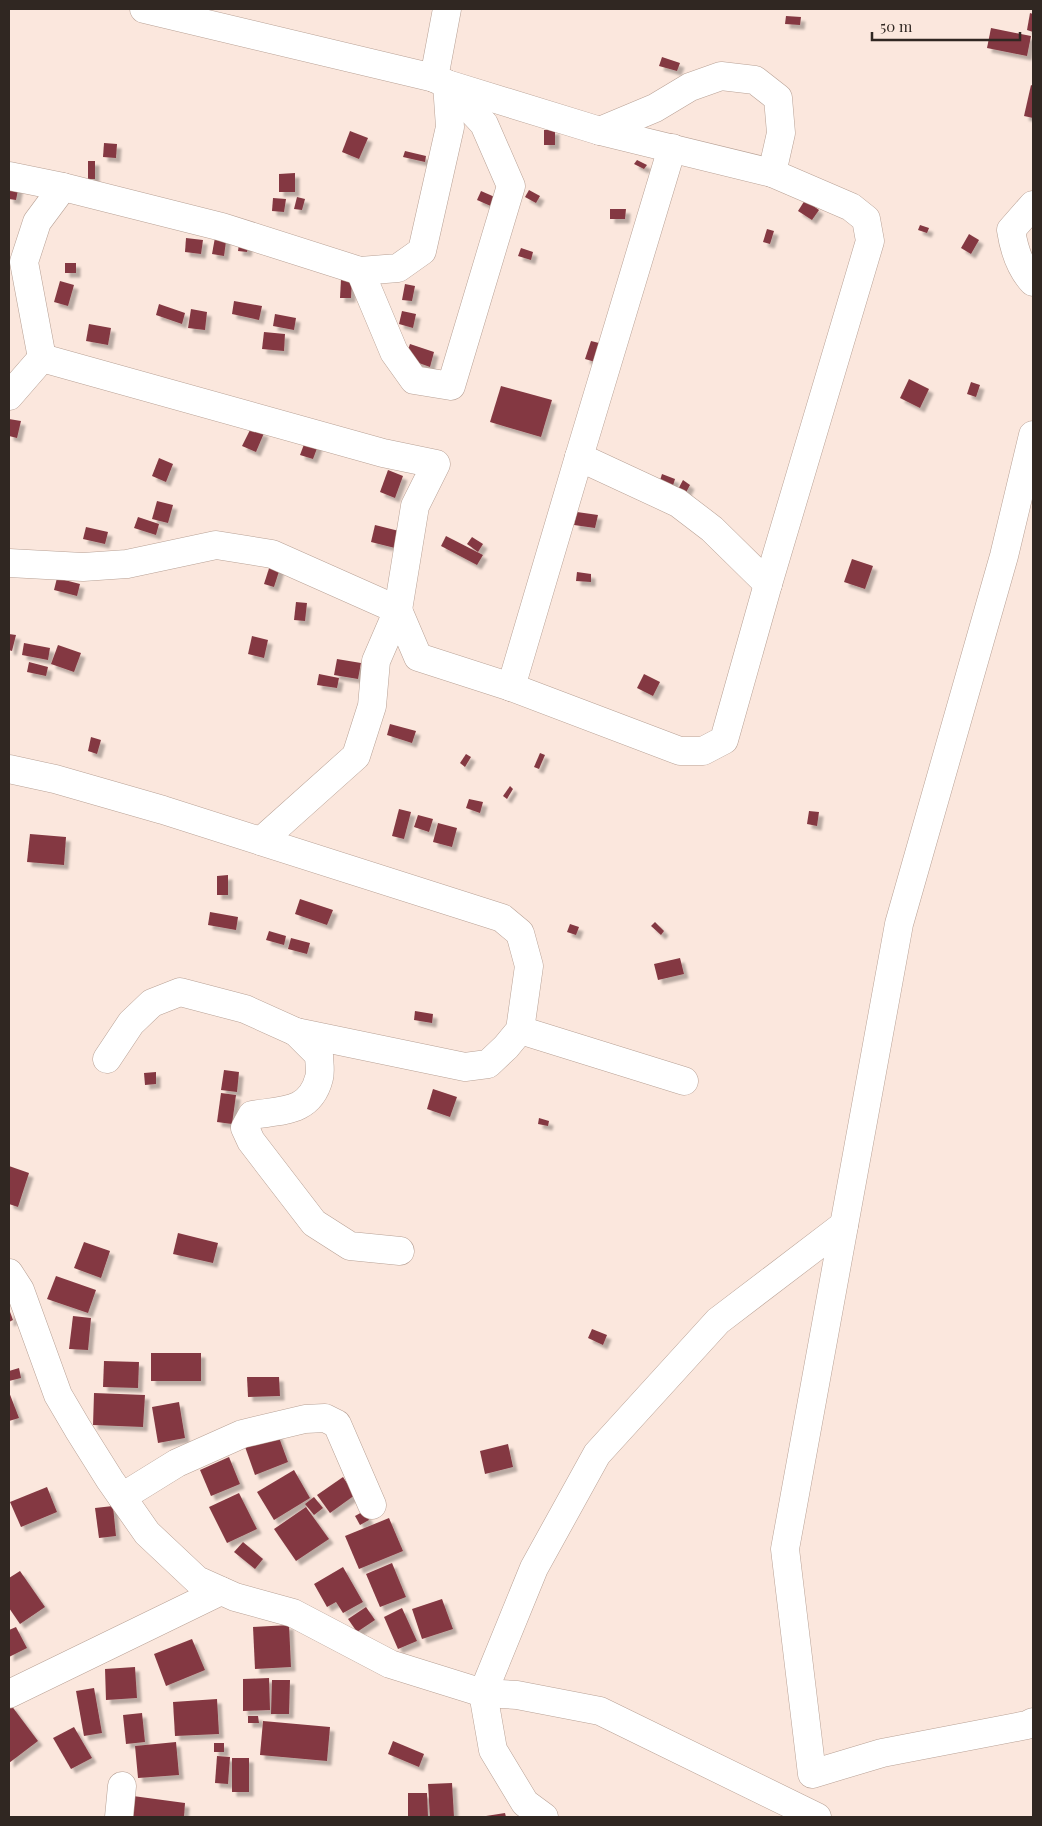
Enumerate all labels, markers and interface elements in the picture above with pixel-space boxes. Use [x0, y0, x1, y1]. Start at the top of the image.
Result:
scale bar [872, 10, 1020, 42]
text: 50 m [880, 16, 913, 36]

